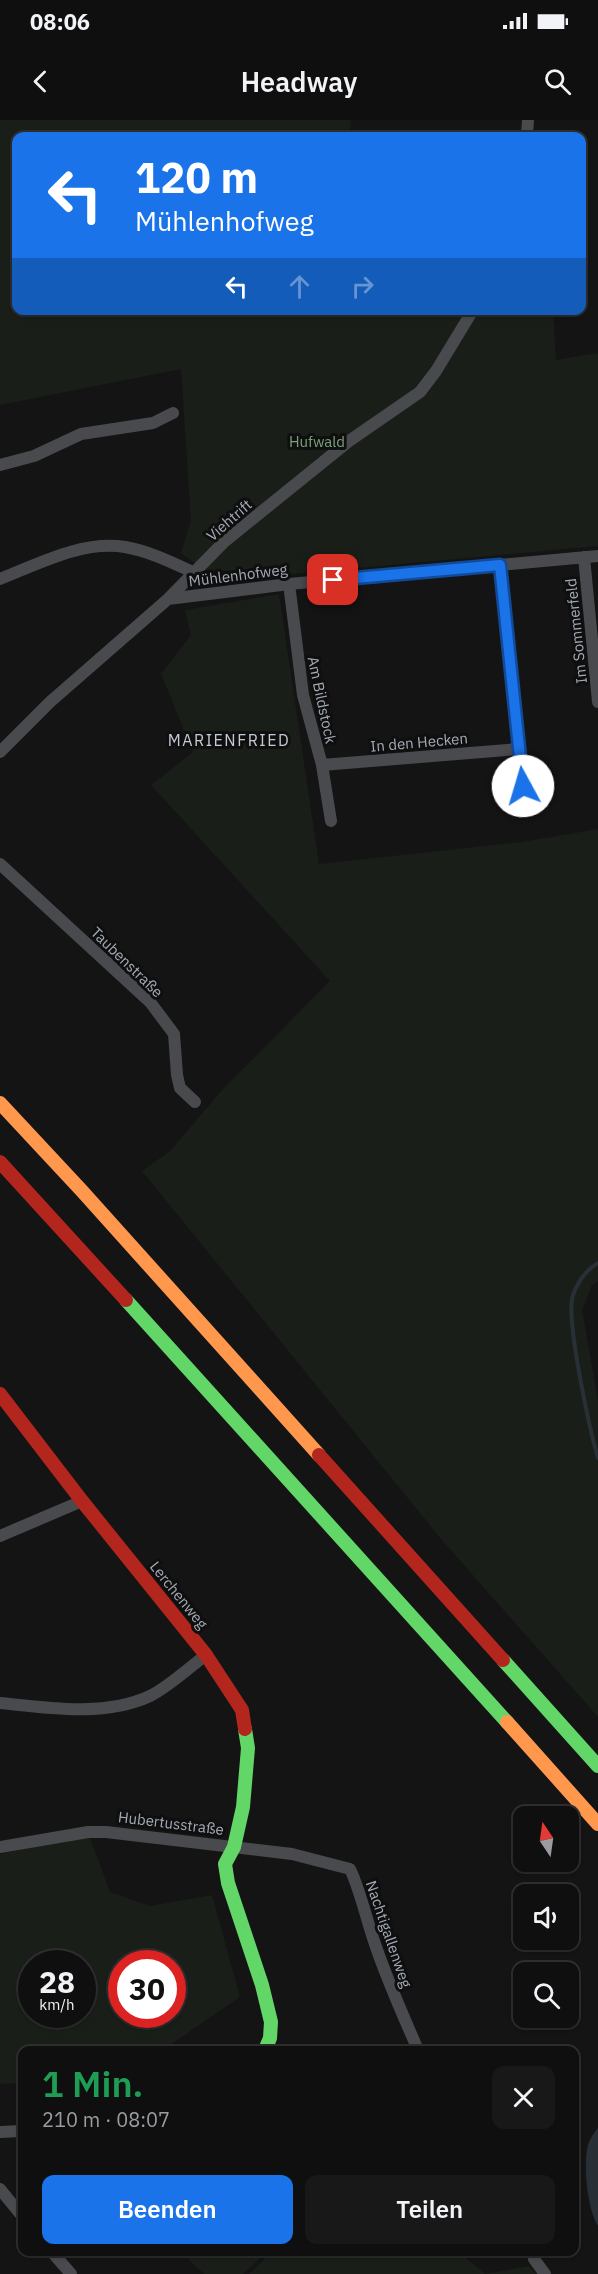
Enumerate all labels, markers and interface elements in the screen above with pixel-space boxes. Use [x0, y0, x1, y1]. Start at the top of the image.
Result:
text: 08:06 [30, 7, 90, 36]
text: Headway [241, 64, 357, 99]
icon: back [24, 65, 57, 98]
icon: search [541, 65, 574, 98]
text: 120 m [135, 150, 258, 205]
icon: left [36, 156, 114, 234]
text: Mühlenhofweg [135, 203, 314, 238]
icon: left [220, 270, 253, 303]
icon: ahead [283, 270, 316, 303]
icon: right [346, 270, 379, 303]
park label: Hufwald [289, 432, 345, 451]
street label: Viehtrift [202, 495, 256, 545]
pin [307, 554, 358, 605]
street label: Mühlenhofweg [188, 560, 289, 590]
icon: arrive [316, 563, 349, 596]
street label: Im Sommerfeld [561, 578, 591, 684]
street label: Am Bildstock [303, 655, 341, 746]
street label: In den Hecken [369, 728, 469, 756]
district label: MARIENFRIED [168, 730, 290, 750]
position arrow [491, 754, 555, 818]
street label: Taubenstraße [87, 923, 167, 1001]
street label: Lerchenweg [146, 1557, 212, 1633]
north arrow [513, 1806, 579, 1872]
map controls [513, 1806, 579, 2028]
street label: Hubertusstraße [117, 1807, 225, 1839]
street label: Nachtigallenweg [362, 1878, 416, 1990]
button: sound [513, 1884, 579, 1950]
speed limit sign: 30 [108, 1950, 186, 2028]
text: 28 [39, 1962, 75, 2001]
button: search [513, 1962, 579, 2028]
text: km/h [39, 1995, 75, 2014]
text: 1 Min. [42, 2060, 143, 2107]
button: close [492, 2066, 555, 2129]
text: 210 m · 08:07 [42, 2106, 170, 2133]
button: Beenden [42, 2175, 293, 2244]
button: Teilen [305, 2175, 555, 2244]

